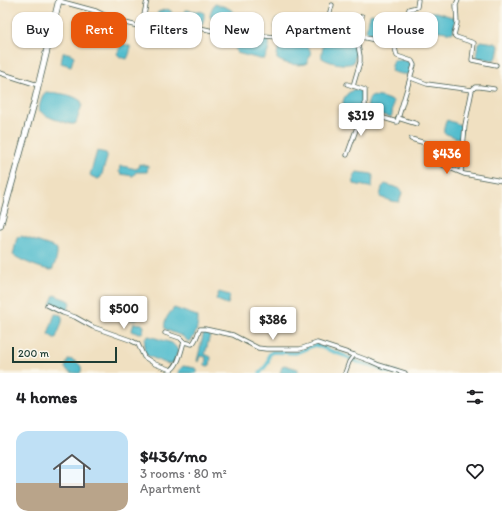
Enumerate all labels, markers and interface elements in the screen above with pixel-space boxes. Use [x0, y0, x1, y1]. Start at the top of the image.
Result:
chip: Buy [12, 12, 63, 48]
chip: Rent [71, 12, 127, 48]
chip: Filters [135, 12, 202, 48]
chip: New [210, 12, 264, 48]
chip: Apartment [272, 12, 365, 48]
chip: House [373, 12, 438, 48]
pin: $319 [337, 103, 385, 137]
text: $319 [348, 108, 374, 123]
pin: $436 [423, 141, 471, 175]
text: $436 [433, 146, 461, 161]
pin: $500 [100, 296, 148, 330]
text: $500 [109, 301, 139, 316]
pin: $386 [249, 307, 297, 341]
text: $386 [259, 312, 287, 327]
scale bar [12, 345, 117, 364]
text: 200 m [18, 347, 49, 360]
icon: filters [464, 386, 486, 408]
text: 4 homes [16, 387, 77, 407]
text: $436/mo [140, 446, 207, 466]
icon: home [48, 447, 96, 495]
icon: heart [464, 460, 486, 482]
text: 3 rooms · 80 m² [140, 466, 227, 481]
text: Apartment [140, 481, 201, 496]

